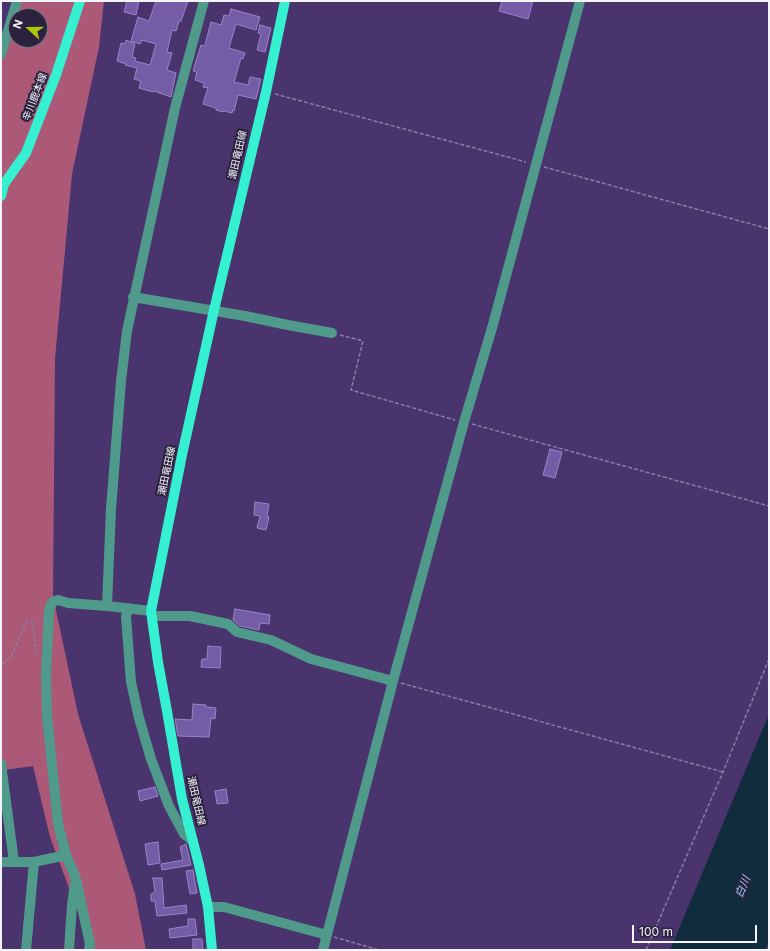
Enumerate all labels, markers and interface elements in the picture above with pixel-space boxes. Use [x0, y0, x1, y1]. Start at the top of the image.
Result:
north arrow [8, 8, 48, 48]
text: N [10, 18, 26, 30]
street label: 辛川鹿本線 [20, 72, 50, 122]
street label: 瀬田竜田線 [227, 129, 249, 181]
street label: 瀬田竜田線 [156, 445, 178, 497]
street label: 瀬田竜田線 [185, 775, 207, 827]
water label: 白川 [733, 874, 753, 900]
scale bar [634, 917, 759, 943]
text: 100 m [639, 924, 673, 939]

